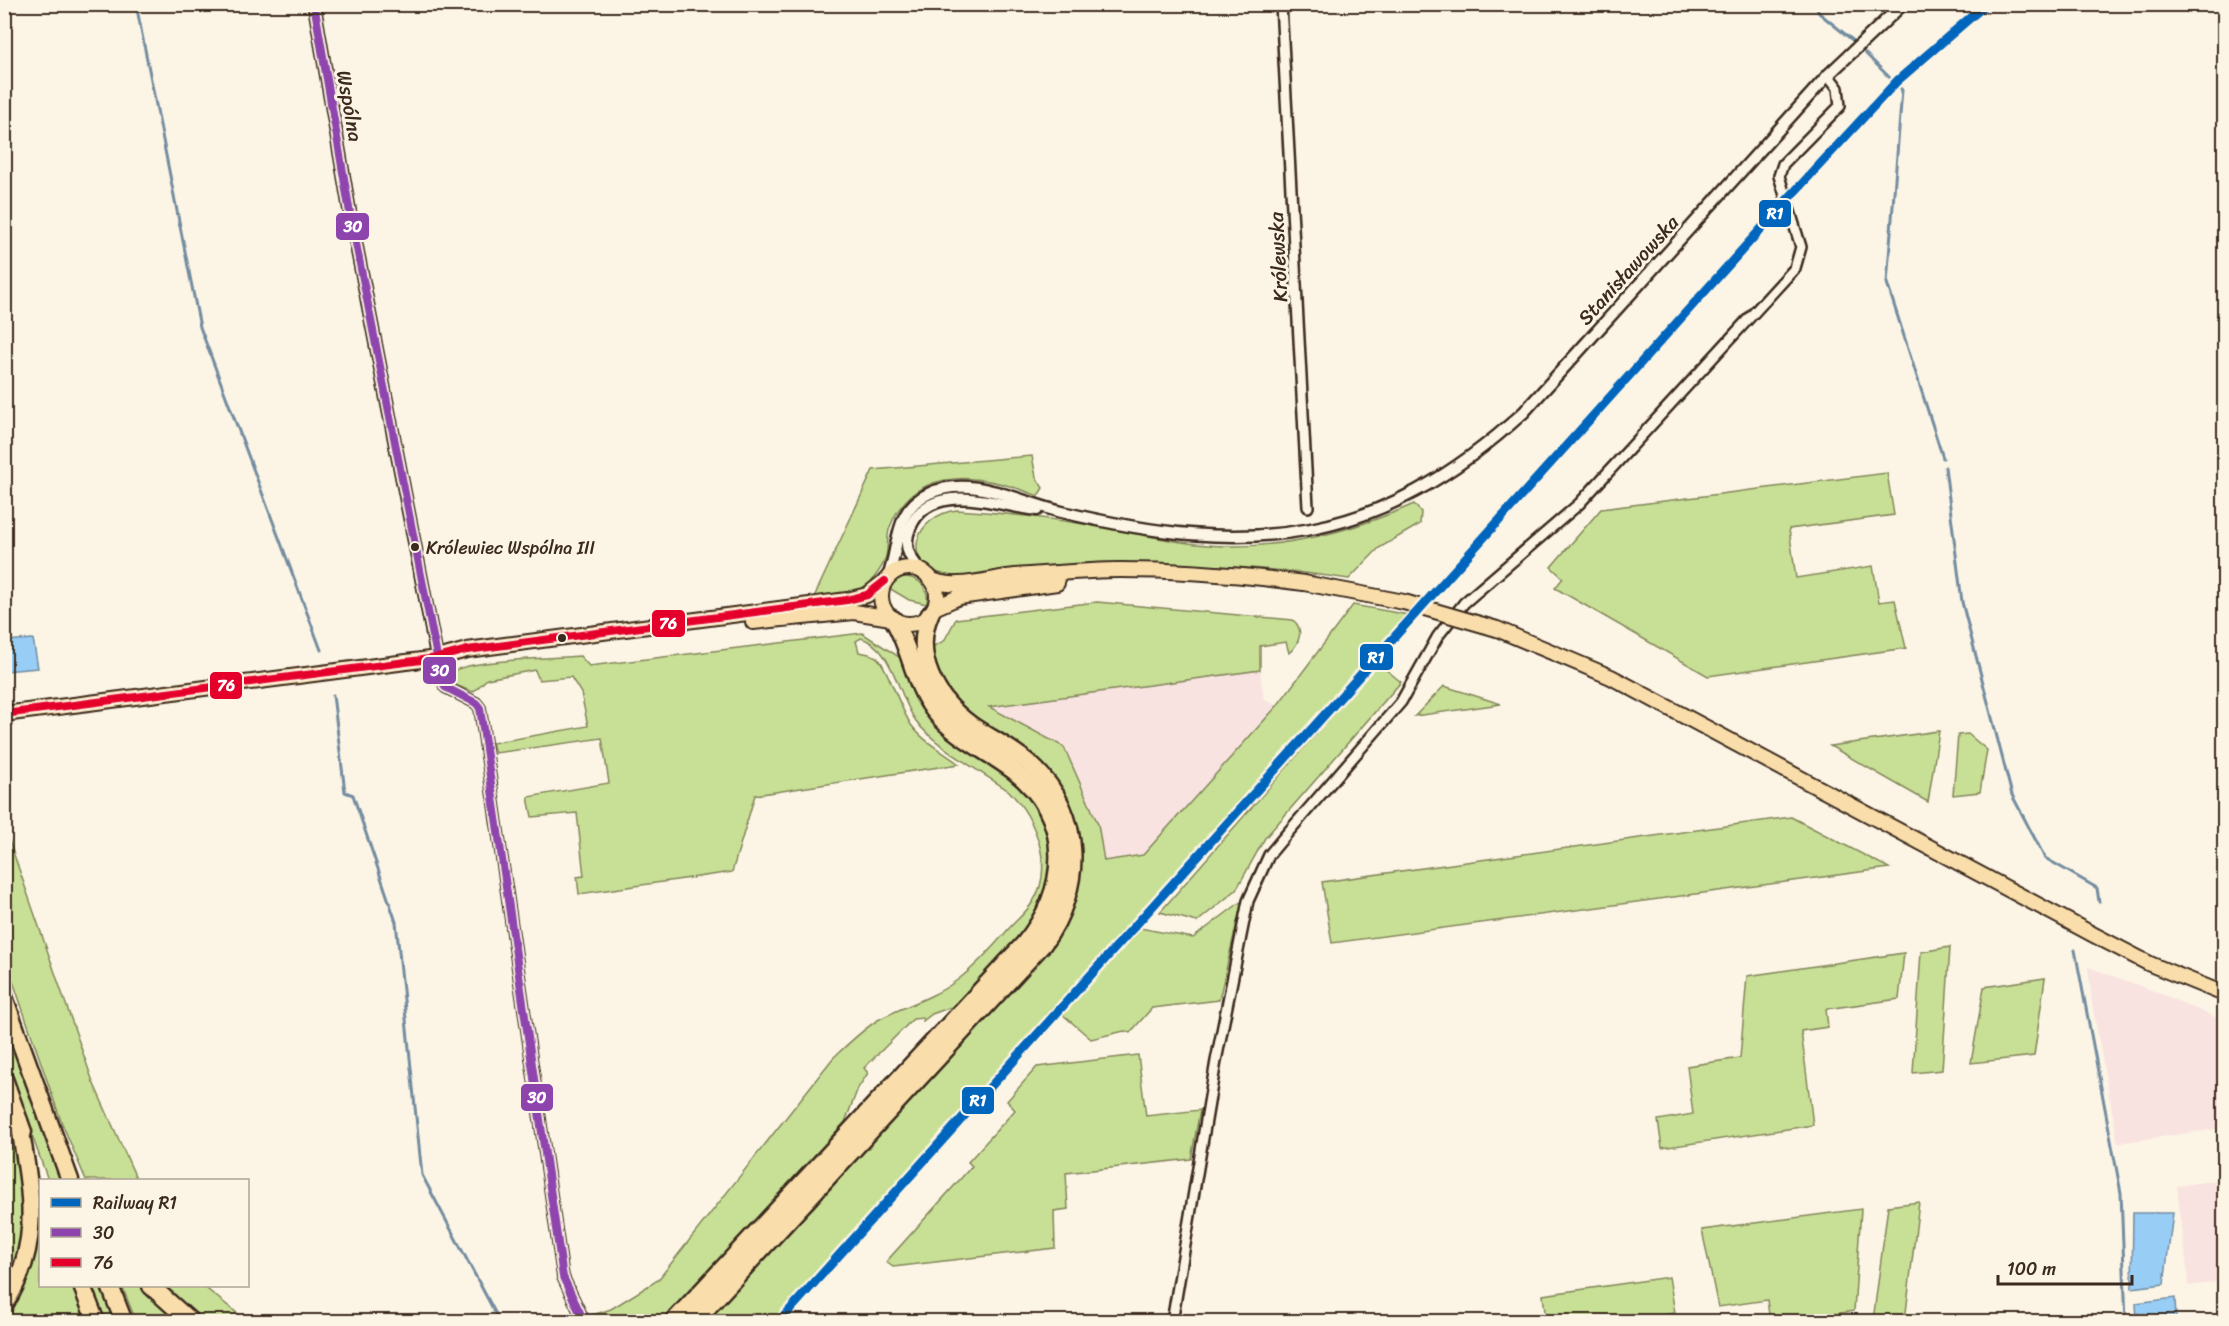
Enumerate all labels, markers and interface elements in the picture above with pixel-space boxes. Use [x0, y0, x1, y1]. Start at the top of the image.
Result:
street label: Wspólna [326, 68, 373, 145]
line badge: R1 [1758, 199, 1792, 228]
text: R1 [1766, 199, 1783, 228]
street label: Stanisławowska [1569, 206, 1689, 334]
street label: Królewska [1259, 210, 1298, 303]
line badge: 30 [335, 212, 370, 241]
text: 30 [343, 212, 362, 241]
place label: Królewiec Wspólna III [426, 532, 596, 564]
marker: Królewiec Wspólna III [409, 541, 421, 553]
line badge: 76 [651, 609, 686, 638]
text: 76 [659, 609, 677, 638]
unlabelled marker [556, 632, 568, 644]
line badge: R1 [1359, 643, 1394, 671]
text: R1 [1367, 643, 1384, 672]
line badge: 30 [422, 656, 457, 685]
text: 30 [430, 656, 449, 685]
line badge: 76 [209, 671, 243, 700]
text: 76 [217, 671, 235, 700]
line badge: 30 [520, 1083, 554, 1112]
text: 30 [527, 1083, 546, 1112]
line badge: R1 [961, 1086, 995, 1115]
text: R1 [969, 1086, 986, 1115]
legend [39, 1179, 249, 1287]
text: Railway R1 [93, 1187, 177, 1219]
text: 30 [93, 1217, 114, 1249]
text: 76 [93, 1247, 114, 1279]
scale bar [1998, 1248, 2132, 1286]
text: 100 m [2007, 1253, 2056, 1285]

